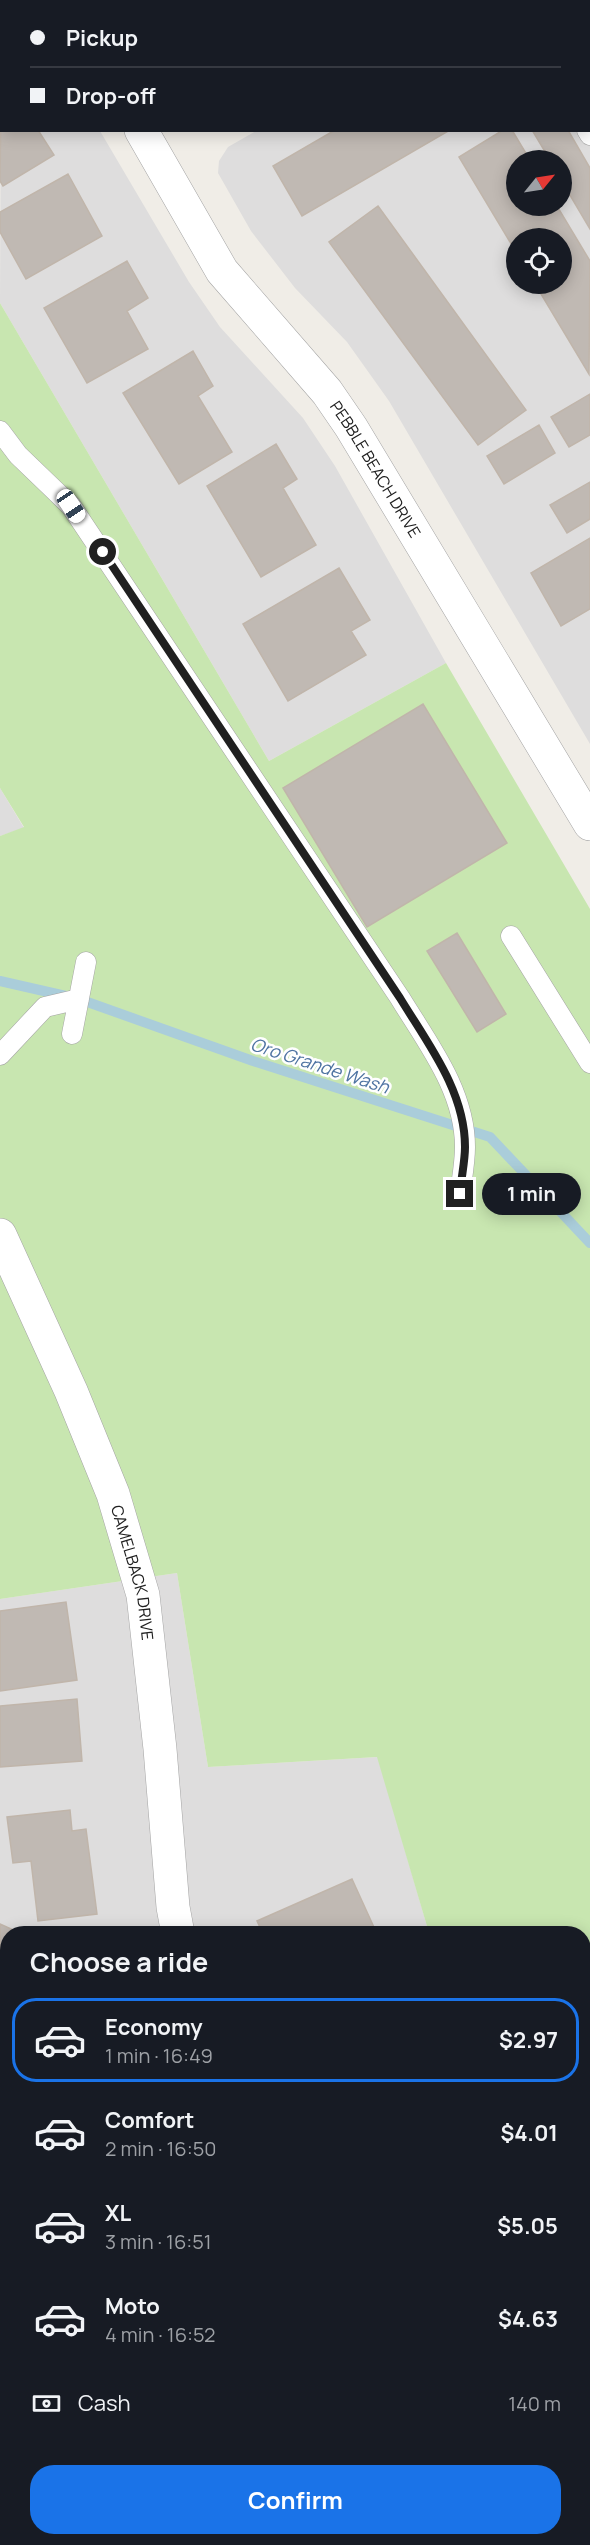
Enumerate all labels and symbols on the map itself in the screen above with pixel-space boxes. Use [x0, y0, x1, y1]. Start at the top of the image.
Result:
north arrow [506, 150, 572, 216]
street label: PEBBLE BEACH DRIVE [325, 396, 426, 542]
car [53, 486, 89, 526]
route start [89, 538, 116, 565]
water label: Oro Grande Wash [248, 1031, 393, 1099]
callout: 1 min [481, 1173, 580, 1215]
route end [446, 1180, 473, 1207]
street label: CAMELBACK DRIVE [106, 1502, 159, 1641]

